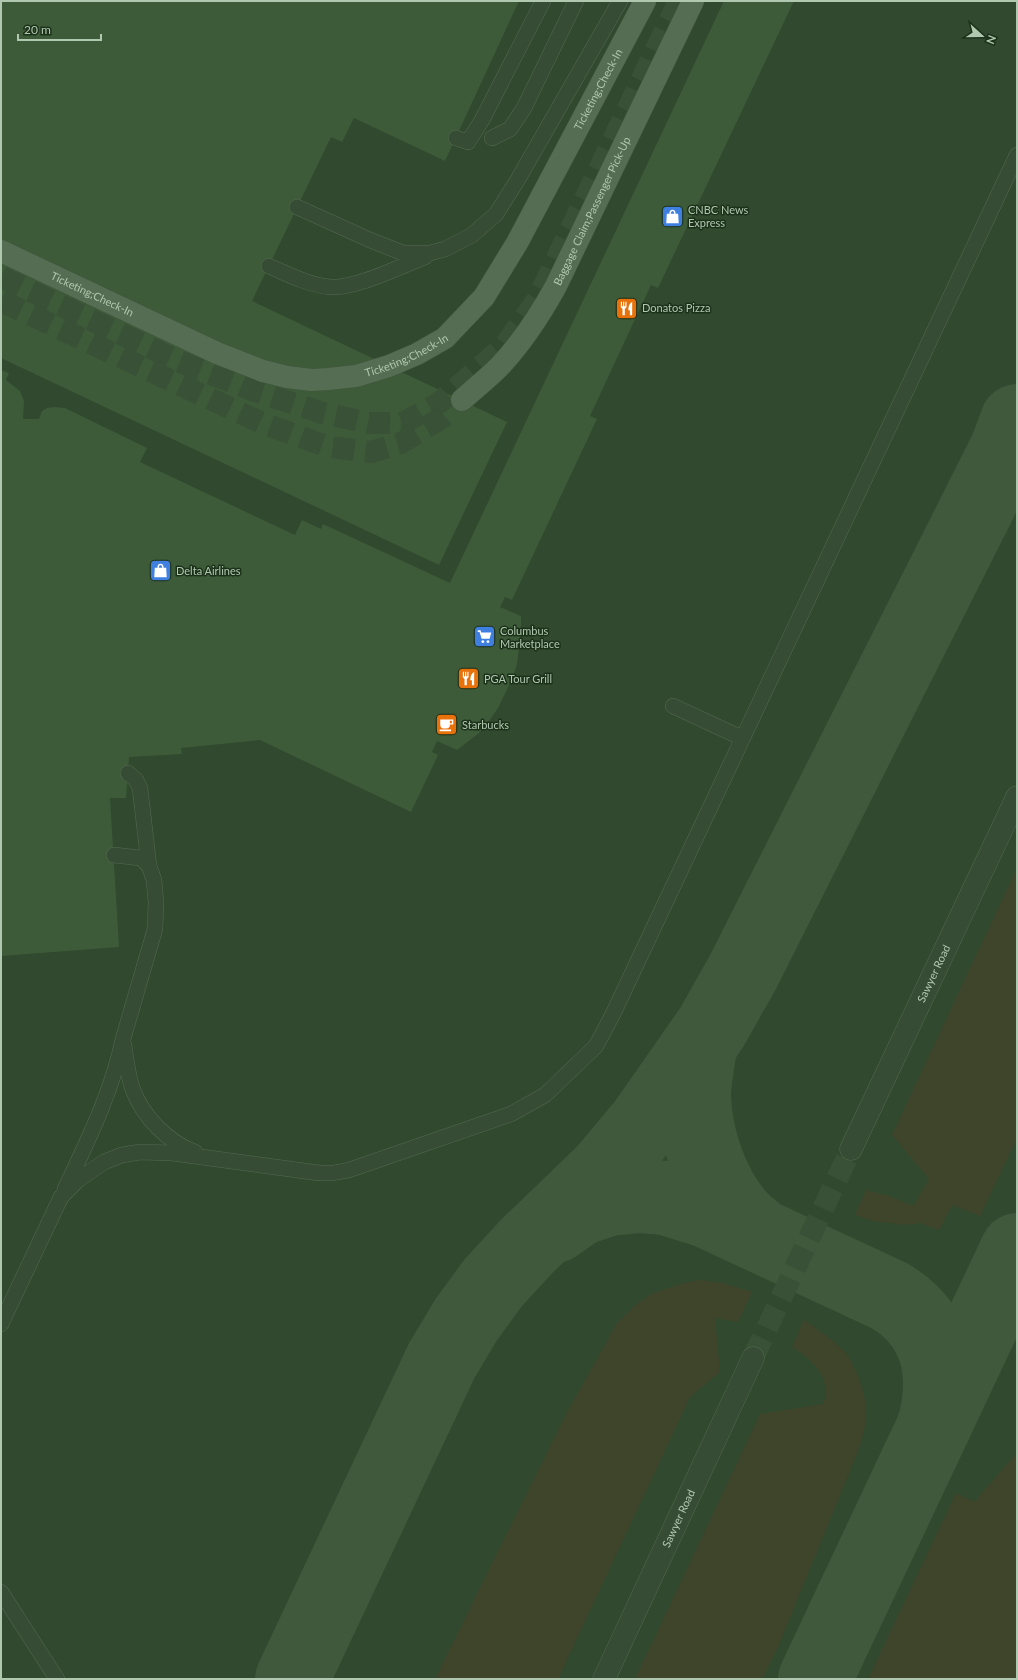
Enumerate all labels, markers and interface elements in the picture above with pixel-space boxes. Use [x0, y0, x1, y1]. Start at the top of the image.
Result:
scale bar [18, 16, 101, 42]
north arrow [962, 16, 1002, 56]
text: 20 m [24, 22, 51, 37]
text: N [984, 33, 999, 46]
street label: Ticketing;Check-In [571, 46, 625, 132]
street label: Baggage Claim;Passenger Pick-Up [550, 135, 633, 287]
shop icon: CNBC News Express [660, 203, 686, 229]
place label: CNBC News Express [688, 203, 749, 229]
street label: Ticketing;Check-In [49, 269, 136, 319]
restaurant icon: Donatos Pizza [613, 295, 639, 321]
place label: Donatos Pizza [642, 301, 710, 314]
street label: Ticketing;Check-In [363, 331, 450, 379]
shop icon: Delta Airlines [148, 558, 174, 584]
place label: Delta Airlines [176, 564, 241, 577]
supermarket icon: Columbus Marketplace [471, 624, 497, 650]
place label: Columbus Marketplace [500, 624, 560, 650]
restaurant icon: PGA Tour Grill [456, 666, 482, 692]
place label: PGA Tour Grill [484, 672, 552, 685]
cafe icon: Starbucks [433, 712, 459, 738]
place label: Starbucks [462, 718, 509, 731]
street label: Sawyer Road [914, 942, 952, 1004]
street label: Sawyer Road [659, 1487, 697, 1549]

